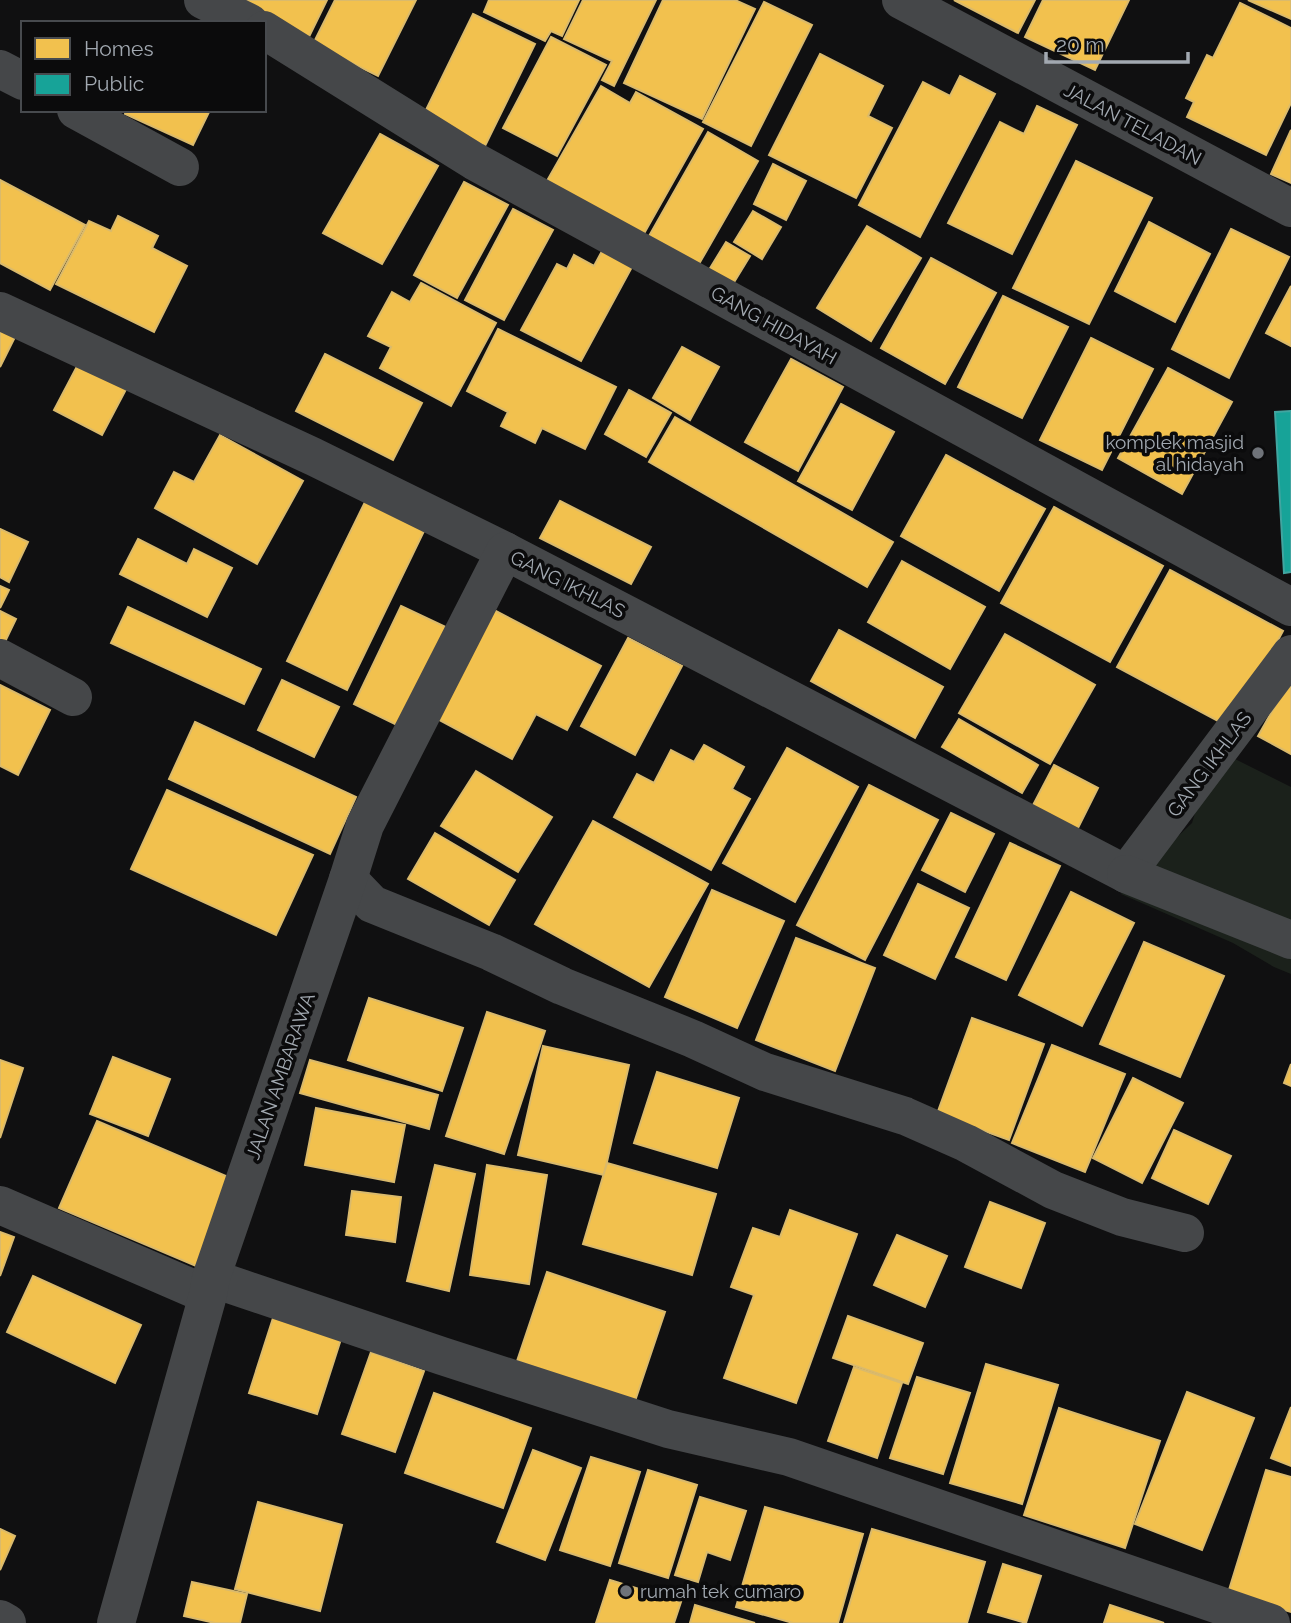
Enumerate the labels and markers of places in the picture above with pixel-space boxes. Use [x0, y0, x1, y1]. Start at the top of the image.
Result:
place label: komplek masjid al hidayah [1105, 431, 1244, 475]
marker: komplek masjid al hidayah [1250, 445, 1266, 461]
place label: rumah tek cumaro [640, 1580, 801, 1602]
marker: rumah tek cumaro [618, 1583, 634, 1599]

